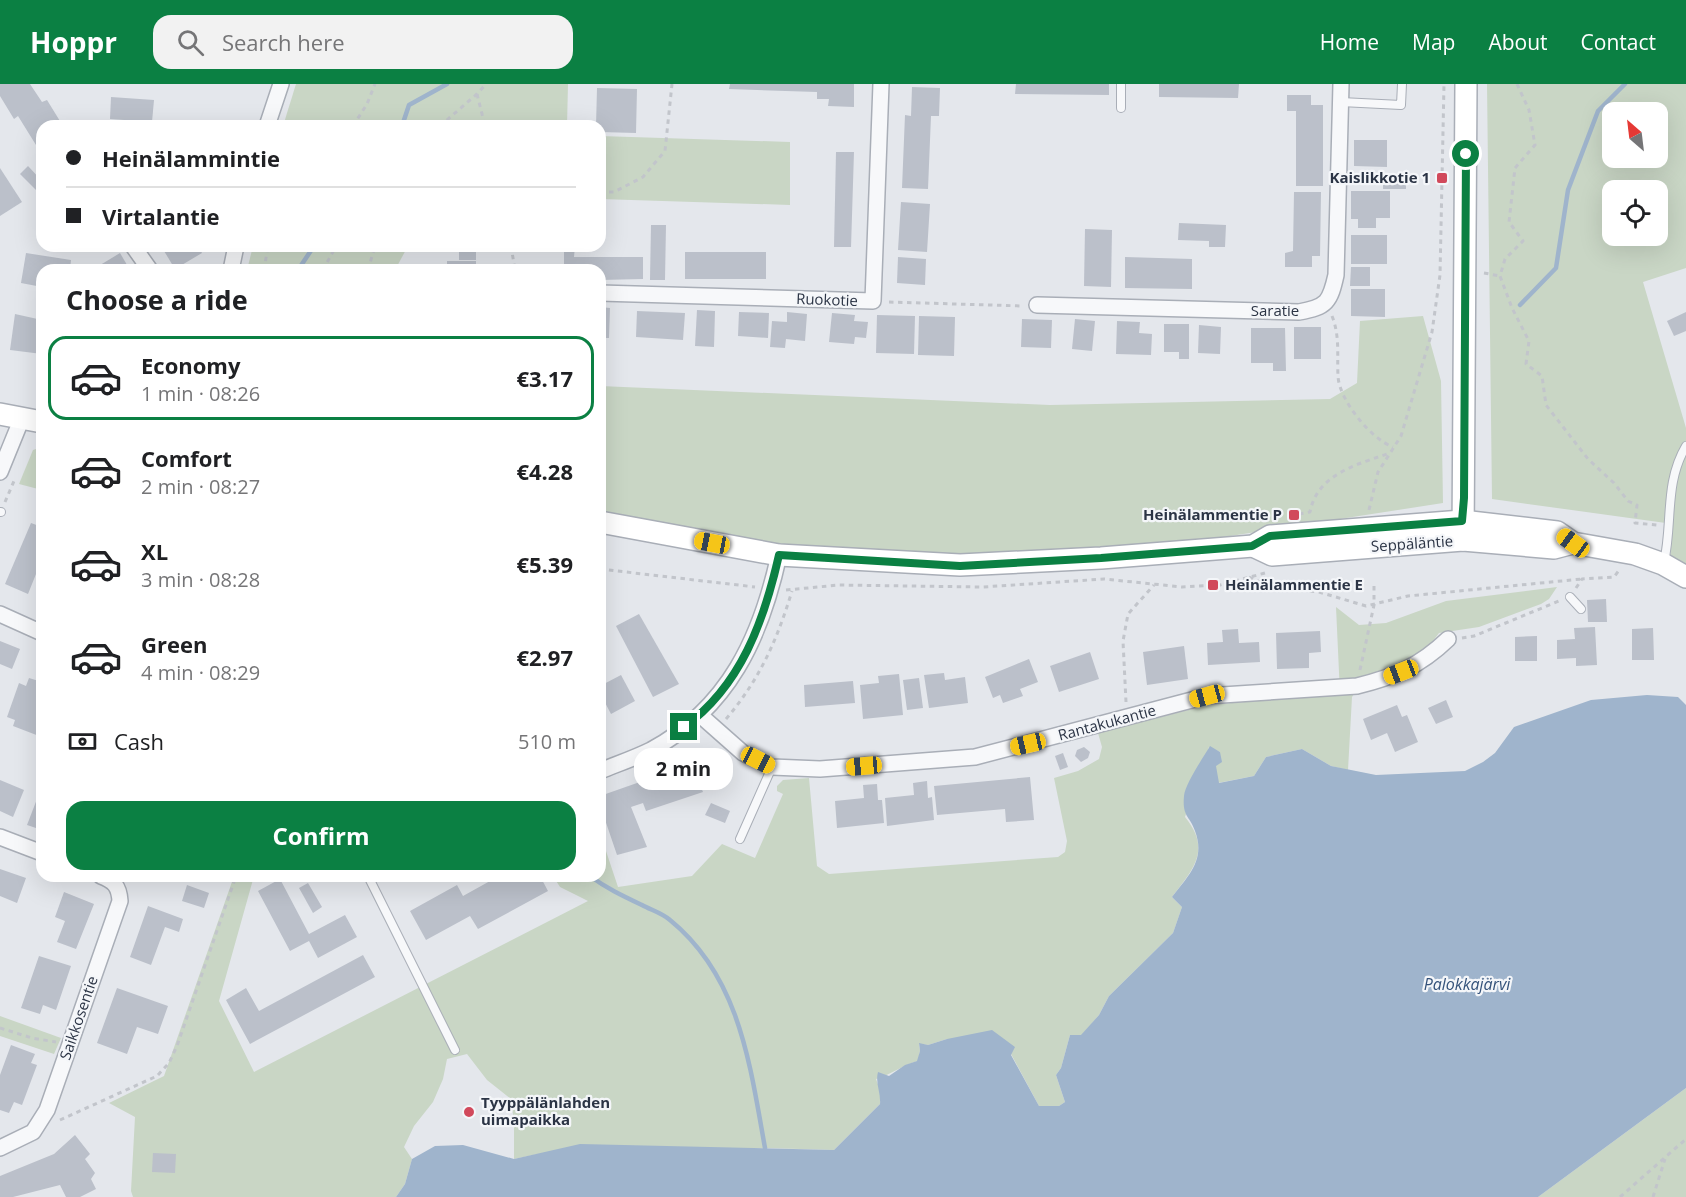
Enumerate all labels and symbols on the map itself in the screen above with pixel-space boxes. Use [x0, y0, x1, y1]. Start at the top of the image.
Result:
north arrow [1602, 102, 1668, 168]
route start [1452, 140, 1479, 167]
place label: Kaislikkotie 1 [1329, 167, 1430, 187]
marker: Kaislikkotie 1 [1435, 171, 1449, 185]
street label: Ruokotie [796, 288, 858, 310]
street label: Saratie [1251, 300, 1299, 320]
place label: Heinälammentie P [1143, 504, 1282, 524]
marker: Heinälammentie P [1287, 508, 1301, 522]
car [1553, 525, 1593, 561]
street label: Seppäläntie [1370, 530, 1454, 556]
car [693, 531, 731, 555]
place label: Heinälammentie E [1225, 574, 1363, 594]
marker: Heinälammentie E [1206, 578, 1220, 592]
car [1381, 657, 1421, 687]
car [1187, 683, 1227, 709]
street label: Rantakukantie [1056, 699, 1158, 745]
route end [670, 713, 697, 740]
car [1008, 731, 1048, 757]
car [738, 744, 778, 776]
callout: 2 min [634, 748, 734, 790]
car [845, 755, 883, 777]
street label: Saikkosentie [54, 973, 102, 1062]
water label: Palokkajärvi [1424, 973, 1511, 995]
place label: Tyyppälänlahden uimapaikka [481, 1092, 610, 1129]
marker: Tyyppälänlahden uimapaikka [462, 1105, 476, 1119]

